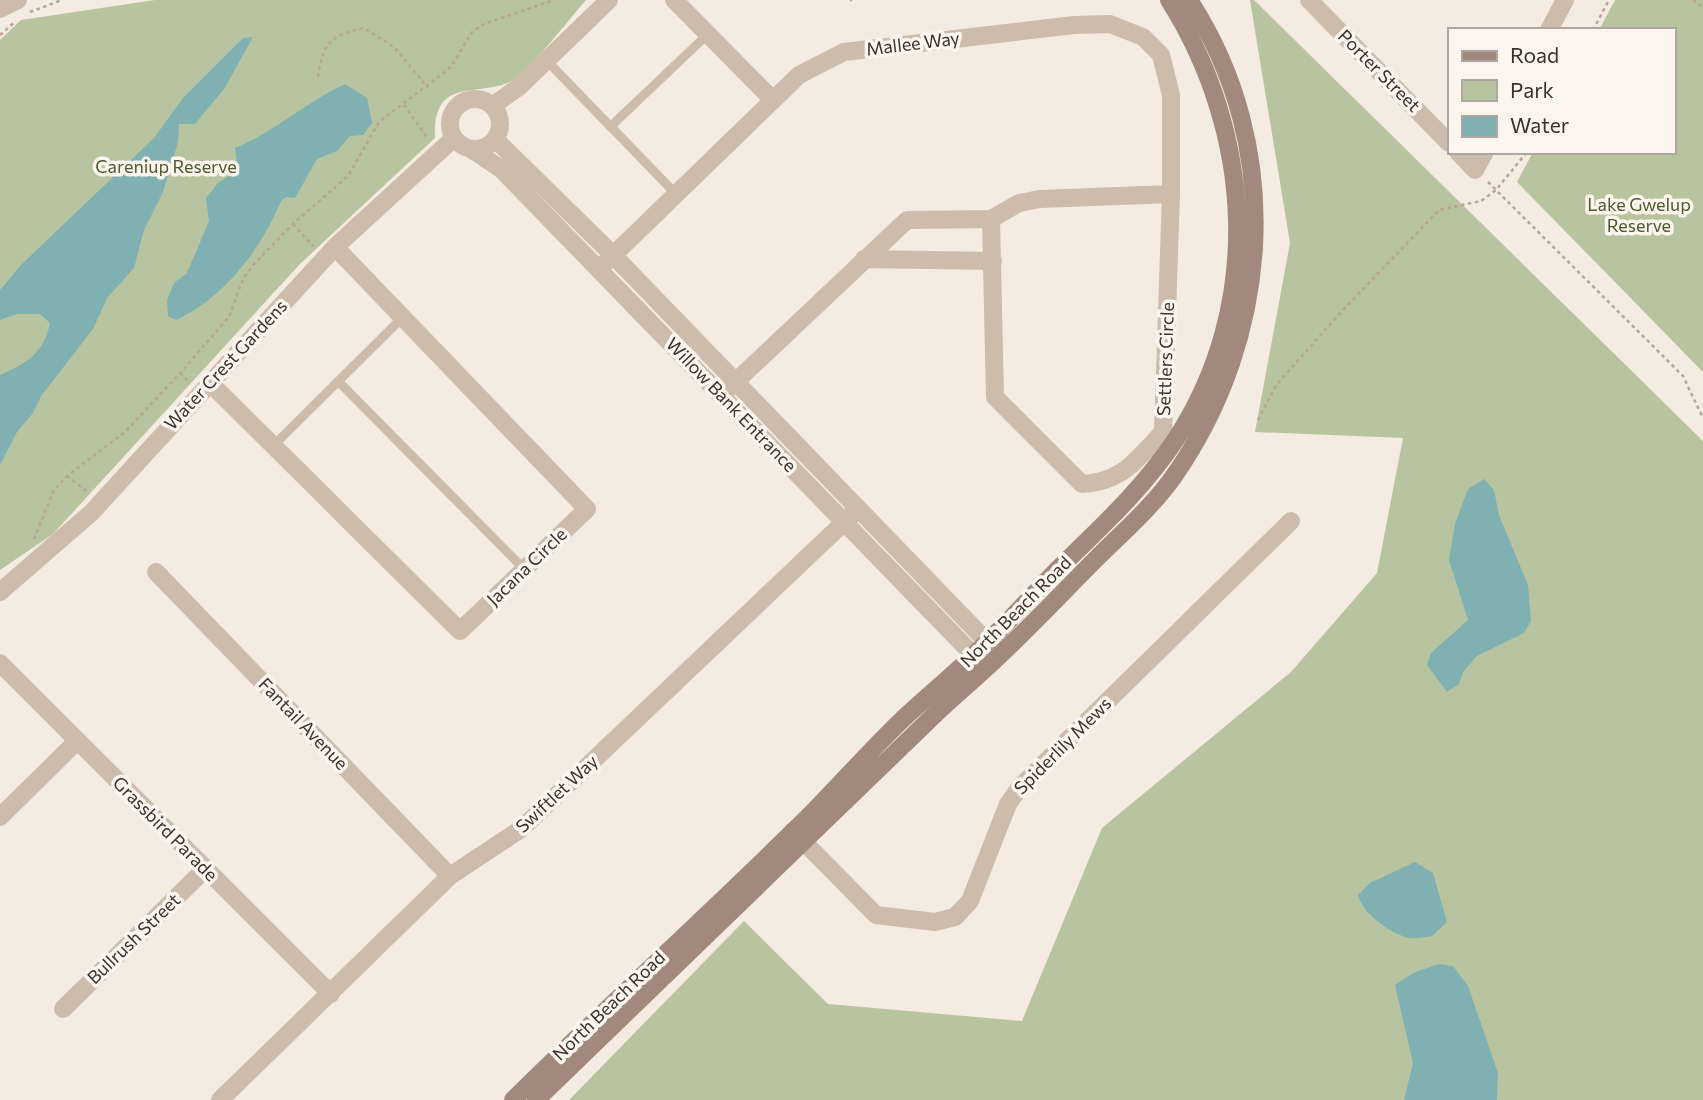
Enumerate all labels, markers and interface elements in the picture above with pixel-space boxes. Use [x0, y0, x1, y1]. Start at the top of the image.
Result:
street label: Porter Street [1334, 25, 1425, 116]
street label: Mallee Way [865, 26, 961, 60]
legend [1448, 28, 1675, 154]
text: Road [1510, 42, 1559, 67]
text: Park [1510, 77, 1554, 102]
text: Water [1510, 112, 1569, 137]
park label: Careniup Reserve [95, 155, 237, 177]
park label: Lake Gwelup Reserve [1587, 193, 1691, 236]
street label: Water Crest Gardens [159, 295, 291, 434]
street label: Settlers Circle [1152, 302, 1178, 416]
street label: Willow Bank Entrance [662, 332, 802, 476]
street label: Jacana Circle [482, 523, 571, 610]
street label: North Beach Road [955, 551, 1075, 671]
street label: Fantail Avenue [254, 673, 353, 774]
street label: Spiderlily Mews [1009, 692, 1115, 798]
street label: Swiftlet Way [511, 750, 602, 837]
street label: Grassbird Parade [109, 771, 223, 885]
street label: Bullrush Street [82, 888, 184, 988]
street label: North Beach Road [547, 946, 669, 1065]

